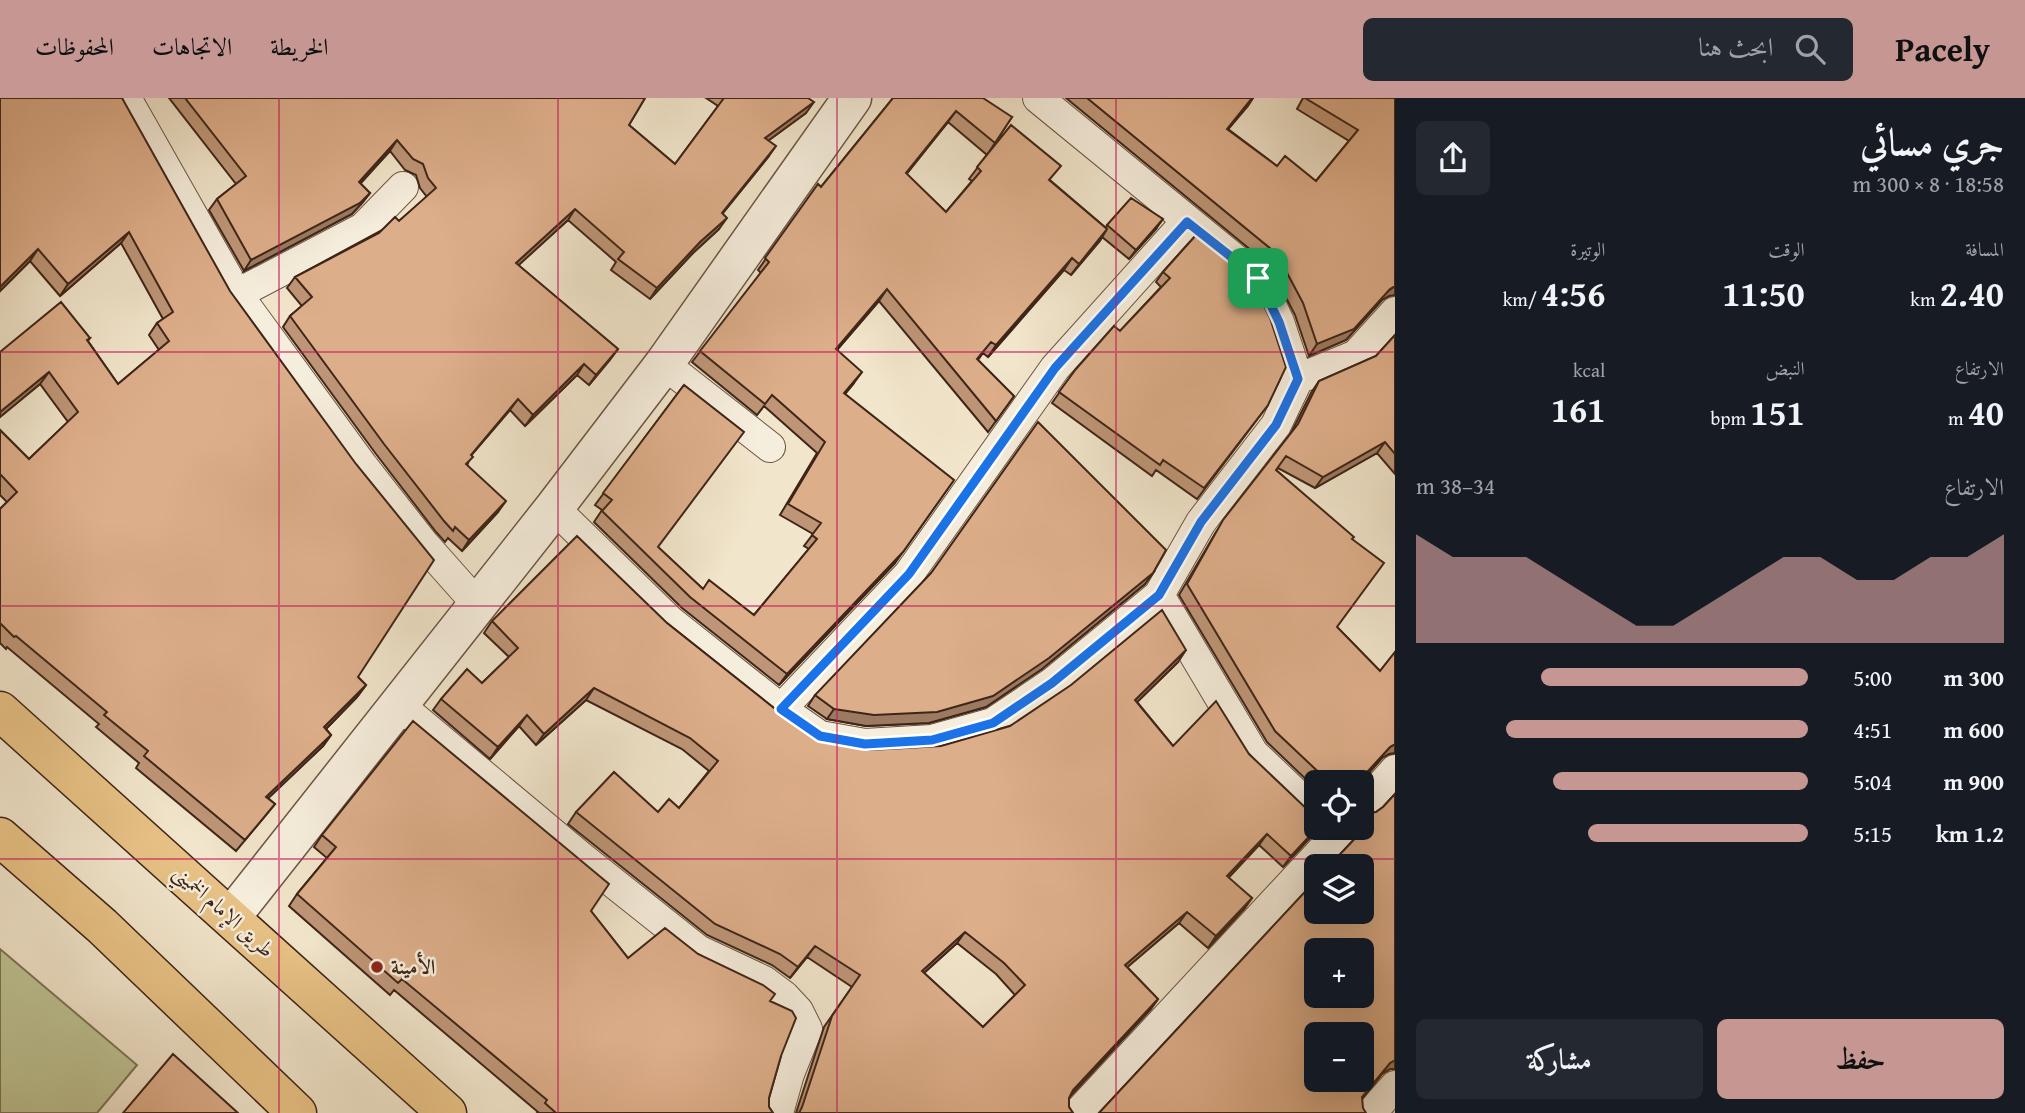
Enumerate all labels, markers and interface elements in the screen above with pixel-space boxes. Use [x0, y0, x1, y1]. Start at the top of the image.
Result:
search box [1363, 18, 1853, 81]
text: Pacely [1895, 25, 1990, 73]
text: ابحث هنا [1698, 27, 1773, 66]
text: المحفوظات [35, 29, 114, 64]
text: الاتجاهات [152, 29, 232, 64]
text: الخريطة [270, 29, 329, 64]
icon: search [1791, 30, 1829, 68]
text: جري مسائي [1860, 113, 2004, 169]
button: share [1416, 121, 1490, 195]
text: 18:58 · 8 × 300 m [1852, 167, 2004, 200]
text: الوتيرة [1570, 235, 1605, 263]
text: الوقت [1768, 235, 1805, 263]
text: المسافة [1965, 235, 2004, 263]
pin [1228, 248, 1288, 308]
icon: arrive [1239, 259, 1277, 297]
text: 4:56 [1541, 268, 1605, 319]
text: 11:50 [1722, 268, 1805, 319]
text: 2.40 [1940, 268, 2004, 319]
text: /km [1503, 285, 1541, 313]
text: km [1910, 285, 1940, 313]
text: النبض [1766, 354, 1805, 382]
text: الارتفاع [1955, 354, 2004, 382]
text: kcal [1573, 356, 1605, 384]
text: 161 [1551, 384, 1605, 435]
text: 151 [1750, 387, 1805, 438]
text: 40 [1968, 387, 2004, 438]
text: bpm [1710, 404, 1750, 432]
text: m [1948, 404, 1968, 432]
text: 34–38 m [1416, 469, 1495, 502]
text: الارتفاع [1944, 470, 2004, 503]
text: 5:00 [1853, 661, 1892, 694]
text: 300 m [1943, 661, 2004, 694]
text: 4:51 [1853, 713, 1892, 746]
text: 600 m [1943, 713, 2004, 746]
text: 5:04 [1853, 765, 1892, 798]
text: 900 m [1943, 765, 2004, 798]
map controls [1304, 770, 1374, 1092]
button: locate [1304, 770, 1374, 840]
text: 5:15 [1853, 817, 1892, 850]
text: 1.2 km [1936, 817, 2004, 850]
button: layers [1304, 854, 1374, 924]
street label: طريق الإمام الخميني [164, 857, 282, 968]
button: + [1304, 938, 1374, 1008]
place label: الأمينة [391, 951, 435, 982]
marker: الأمينة [369, 959, 385, 975]
button: مشاركة [1416, 1019, 1703, 1099]
button: حفظ [1717, 1019, 2004, 1099]
button: − [1304, 1022, 1374, 1092]

